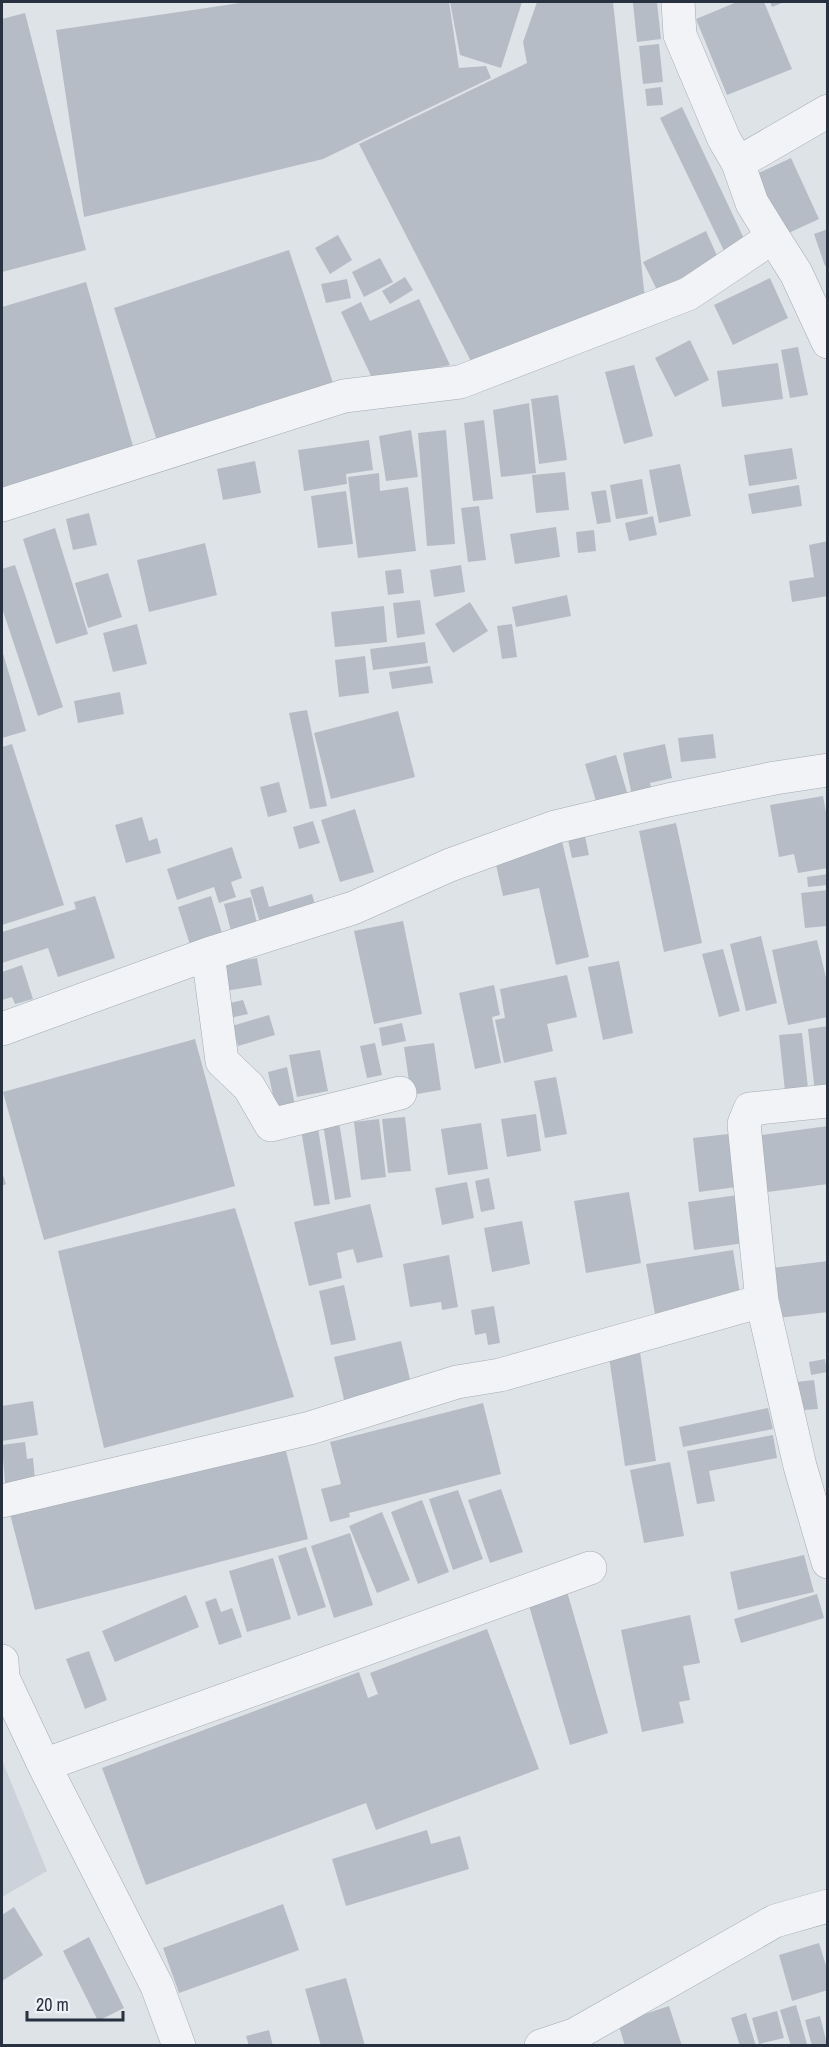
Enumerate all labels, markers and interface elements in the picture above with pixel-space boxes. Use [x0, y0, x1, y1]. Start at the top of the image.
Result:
scale bar [27, 1984, 123, 2022]
text: 20 m [36, 1992, 69, 2017]

